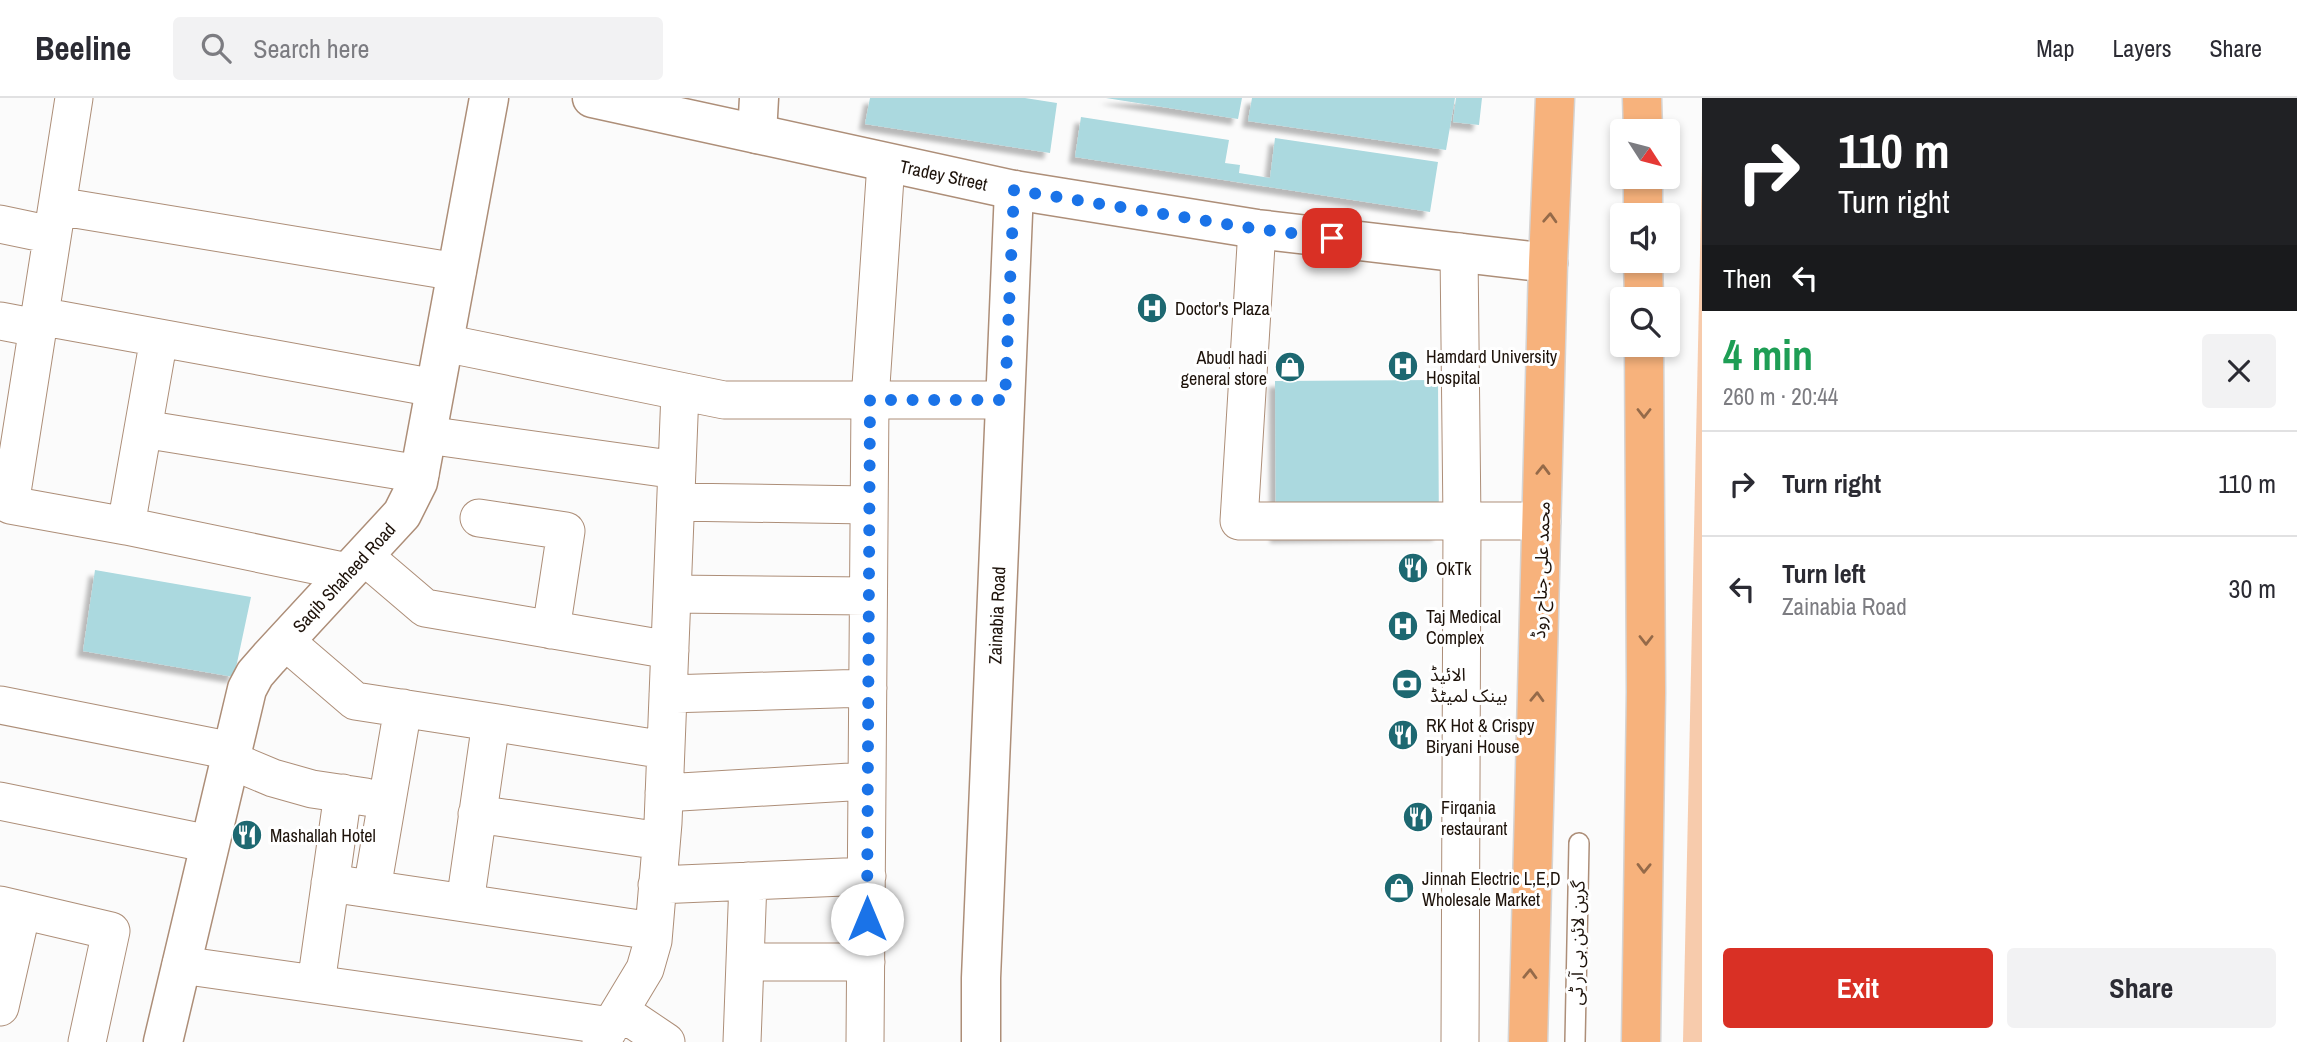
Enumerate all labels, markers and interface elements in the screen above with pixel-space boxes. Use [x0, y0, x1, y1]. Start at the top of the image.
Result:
search box [173, 17, 663, 80]
text: Beeline [35, 26, 131, 70]
icon: search [197, 29, 235, 67]
text: Search here [253, 31, 369, 66]
text: Map [2036, 32, 2074, 64]
text: Layers [2112, 32, 2171, 64]
text: Share [2209, 32, 2262, 64]
text: 110 m [1838, 117, 1950, 183]
north arrow [1610, 119, 1680, 189]
map controls [1610, 119, 1680, 357]
icon: right [1723, 126, 1814, 217]
street label: Tradey Street [898, 153, 990, 196]
text: Turn right [1838, 180, 1950, 223]
button: sound [1610, 203, 1680, 273]
pin [1302, 208, 1362, 268]
one-way arrow [1542, 212, 1557, 223]
icon: arrive [1313, 219, 1351, 257]
icon: left [1786, 259, 1824, 297]
text: Then [1723, 261, 1772, 296]
button: search [1610, 287, 1680, 357]
hospital icon: Doctor's Plaza [1135, 291, 1169, 325]
place label: Doctor's Plaza [1175, 296, 1270, 321]
text: 4 min [1723, 327, 1813, 383]
button: close [2202, 334, 2276, 408]
place label: Hamdard University Hospital [1426, 344, 1558, 390]
place label: Abudl hadi general store [1181, 345, 1267, 391]
hospital icon: Hamdard University Hospital [1386, 349, 1420, 383]
shop icon: Abudl hadi general store [1273, 350, 1307, 384]
text: 260 m · 20:44 [1723, 381, 1838, 412]
one-way arrow [1637, 408, 1652, 419]
one-way arrow [1535, 464, 1551, 475]
icon: right [1723, 465, 1761, 503]
text: Turn right [1782, 466, 1881, 501]
text: 110 m [2218, 466, 2276, 501]
street label: محمد علی جناح روڈ [1526, 501, 1557, 639]
street label: Saqib Shaheed Road [286, 517, 401, 638]
restaurant icon: OkTk [1396, 551, 1430, 585]
place label: OkTk [1436, 556, 1472, 581]
text: Turn left [1782, 556, 1866, 591]
street label: Zainabia Road [982, 566, 1011, 665]
icon: left [1723, 570, 1761, 608]
text: 30 m [2229, 571, 2276, 606]
text: Zainabia Road [1782, 591, 1907, 622]
place label: Taj Medical Complex [1426, 604, 1501, 650]
hospital icon: Taj Medical Complex [1386, 609, 1420, 643]
one-way arrow [1638, 636, 1654, 646]
place label: الائیڈ بینک لمیٹڈ [1430, 662, 1507, 708]
bank icon: الائیڈ بینک لمیٹڈ [1390, 667, 1424, 701]
one-way arrow [1530, 692, 1545, 703]
place label: RK Hot & Crispy Biryani House [1426, 713, 1535, 759]
restaurant icon: RK Hot & Crispy Biryani House [1386, 718, 1420, 752]
place label: Firqania restaurant [1441, 795, 1507, 841]
restaurant icon: Firqania restaurant [1401, 800, 1435, 834]
restaurant icon: Mashallah Hotel [230, 818, 264, 852]
place label: Mashallah Hotel [270, 823, 376, 848]
one-way arrow [1636, 863, 1651, 874]
place label: Jinnah Electric L,E,D Wholesale Market [1422, 866, 1561, 912]
shop icon: Jinnah Electric L,E,D Wholesale Market [1382, 871, 1416, 905]
street label: گرین لائن بی آر ٹی [1563, 880, 1591, 1006]
position arrow [830, 882, 904, 956]
button: Exit [1723, 948, 1993, 1028]
button: Share [2007, 948, 2276, 1028]
one-way arrow [1522, 968, 1537, 979]

